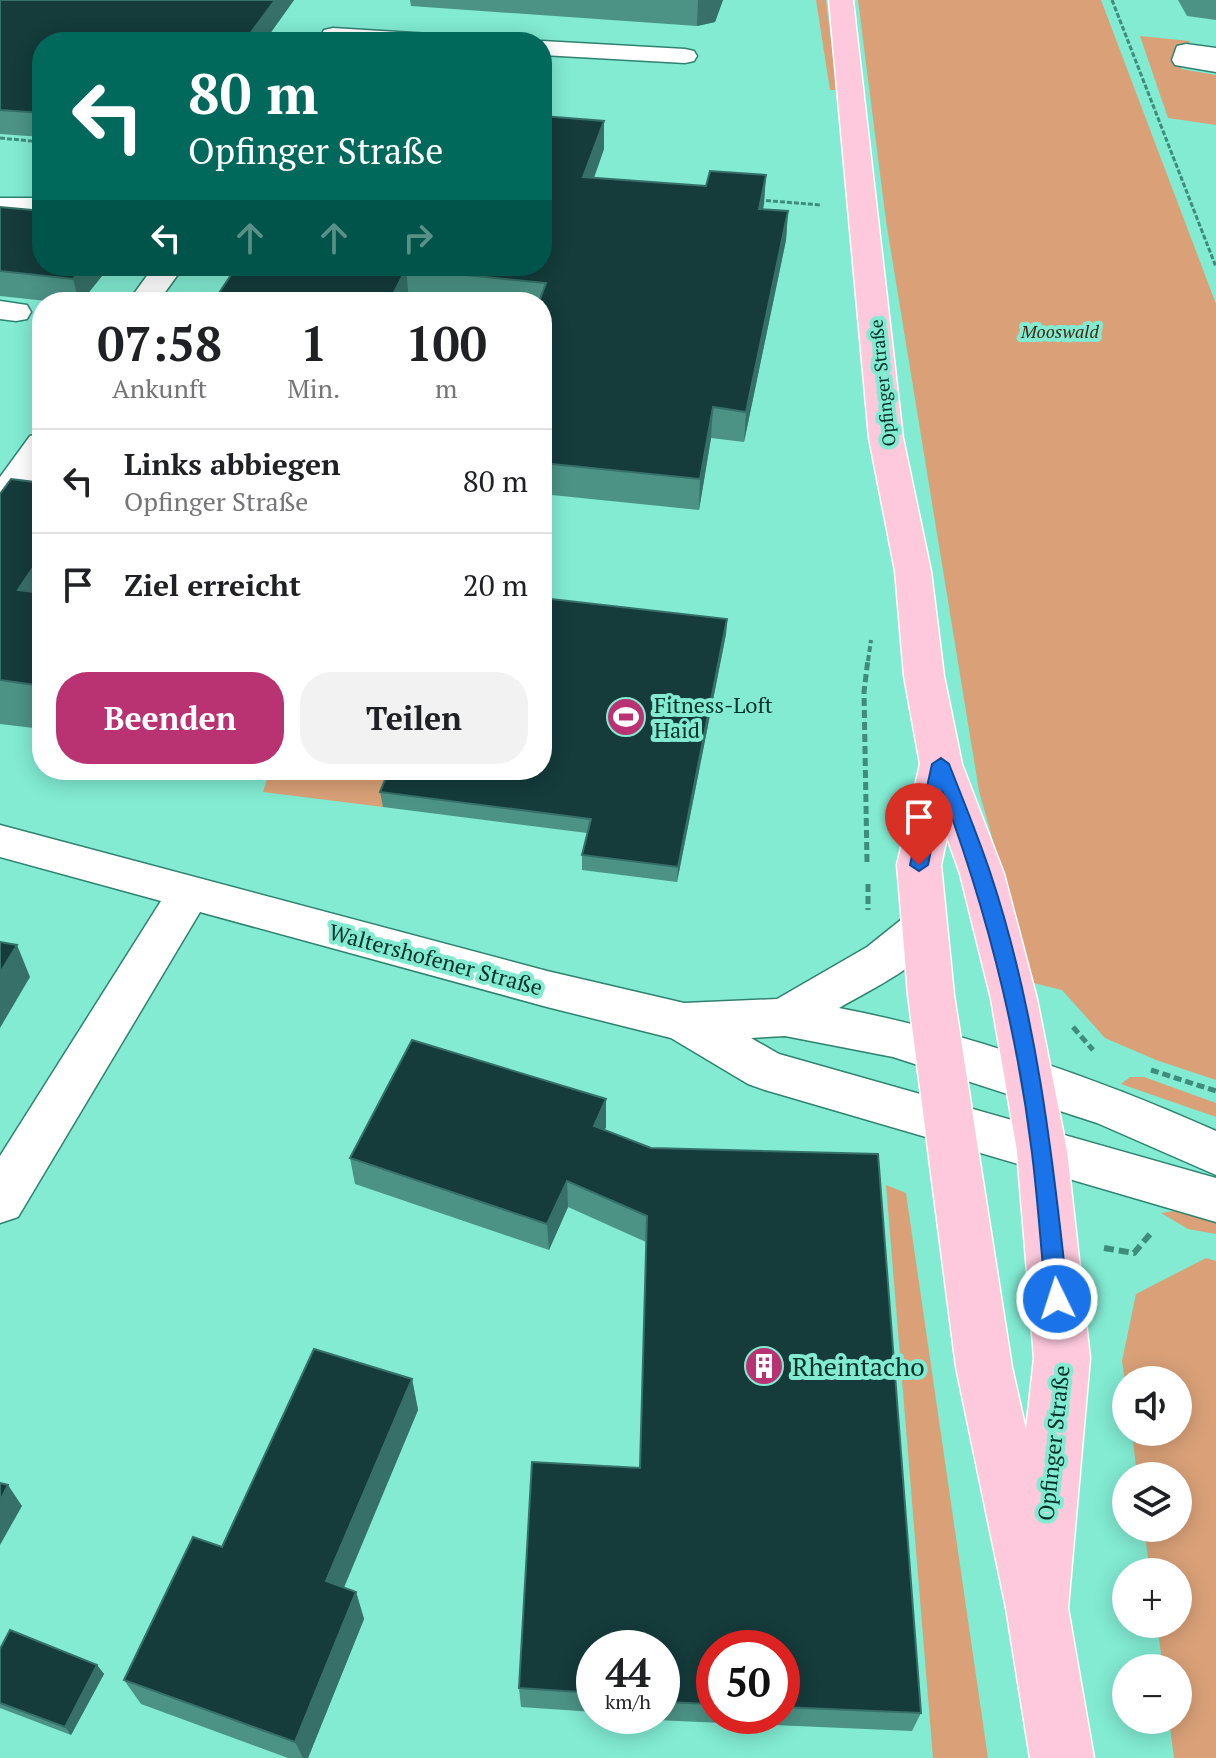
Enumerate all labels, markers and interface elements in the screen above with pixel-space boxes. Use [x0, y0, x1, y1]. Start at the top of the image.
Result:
text: 80 m [188, 56, 318, 130]
icon: left [56, 64, 160, 168]
text: Opfinger Straße [188, 127, 443, 174]
icon: left [144, 216, 188, 260]
icon: ahead [228, 216, 272, 260]
icon: ahead [312, 216, 356, 260]
icon: right [396, 216, 440, 260]
text: 07:58 [97, 311, 222, 375]
text: 1 [300, 311, 327, 375]
text: 100 [405, 311, 487, 375]
street label: Opfinger Straße [863, 318, 901, 448]
park label: Mooswald [1020, 319, 1099, 343]
text: Ankunft [112, 371, 207, 405]
text: Min. [287, 371, 340, 405]
text: m [435, 371, 457, 405]
text: Links abbiegen [124, 444, 340, 484]
icon: left [56, 459, 100, 503]
text: 80 m [463, 461, 528, 501]
text: Opfinger Straße [124, 484, 308, 518]
icon: arrive [56, 563, 100, 607]
text: Ziel erreicht [124, 565, 301, 605]
text: 20 m [463, 565, 528, 605]
button: Beenden [56, 672, 284, 764]
button: Teilen [300, 672, 528, 764]
place label: Fitness-Loft Haid [654, 690, 773, 744]
sports icon: Fitness-Loft Haid [605, 696, 647, 738]
pin [885, 783, 953, 865]
icon: arrive [897, 795, 941, 839]
street label: Waltershofener Straße [326, 917, 546, 1001]
position arrow [1015, 1257, 1099, 1341]
building icon: Rheintacho [743, 1345, 785, 1387]
place label: Rheintacho [792, 1349, 925, 1383]
street label: Opfinger Straße [1030, 1364, 1076, 1522]
map controls [1112, 1366, 1192, 1734]
button: sound [1112, 1366, 1192, 1446]
button: layers [1112, 1462, 1192, 1542]
button: + [1112, 1558, 1192, 1638]
speed limit sign: 50 [696, 1630, 800, 1734]
text: 44 [605, 1645, 651, 1698]
button: − [1112, 1654, 1192, 1734]
text: km/h [605, 1688, 651, 1715]

